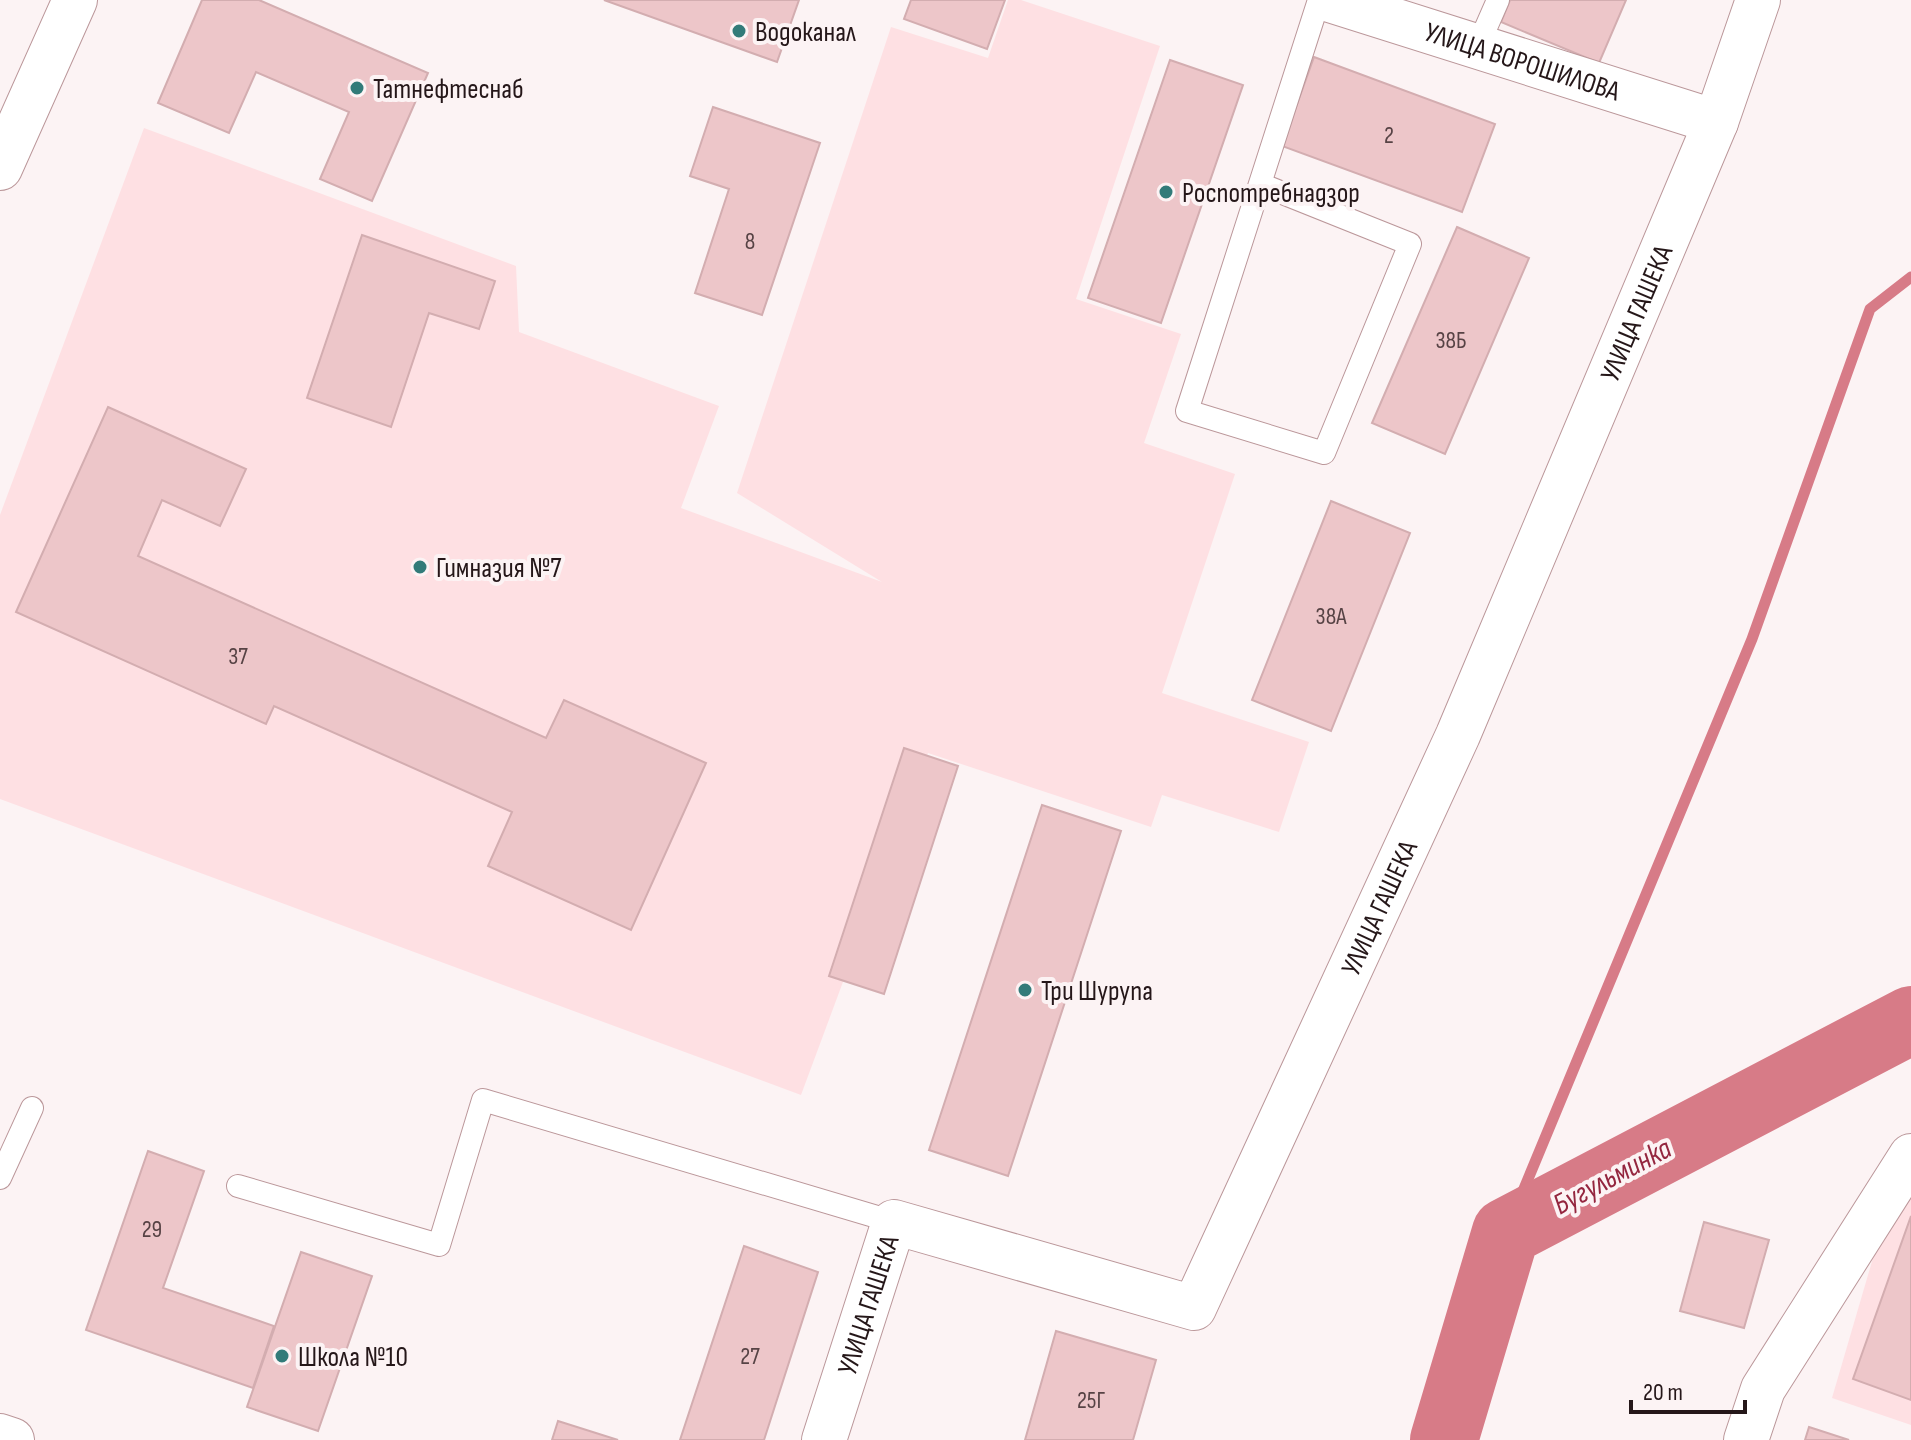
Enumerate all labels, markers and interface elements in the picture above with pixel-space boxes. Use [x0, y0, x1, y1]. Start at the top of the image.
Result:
place label: Водоканал [755, 16, 856, 49]
street label: УЛИЦА ВОРОШИЛОВА [1421, 16, 1625, 109]
marker: Водоканал [730, 22, 748, 40]
place label: Татнефтеснаб [373, 73, 524, 106]
marker: Татнефтеснаб [348, 79, 366, 97]
house number: 2 [1384, 121, 1394, 150]
place label: Роспотребнадзор [1182, 177, 1360, 210]
marker: Роспотребнадзор [1157, 183, 1175, 201]
house number: 8 [745, 227, 755, 256]
street label: УЛИЦА ГАШЕКА [1594, 240, 1681, 386]
house number: 38Б [1435, 326, 1467, 355]
place label: Гимназия №7 [436, 552, 561, 585]
marker: Гимназия №7 [411, 558, 429, 576]
house number: 38А [1316, 602, 1347, 631]
house number: 37 [228, 642, 248, 671]
street label: УЛИЦА ГАШЕКА [1335, 835, 1425, 981]
place label: Три Шурупа [1041, 975, 1153, 1008]
marker: Три Шурупа [1016, 981, 1034, 999]
water label: Бугульминка [1547, 1131, 1678, 1223]
house number: 29 [142, 1215, 162, 1244]
street label: УЛИЦА ГАШЕКА [831, 1231, 907, 1379]
place label: Школа №10 [298, 1341, 408, 1374]
house number: 27 [740, 1342, 760, 1371]
marker: Школа №10 [273, 1347, 291, 1365]
scale bar [1631, 1364, 1745, 1414]
text: 20 m [1643, 1378, 1683, 1407]
house number: 25Г [1077, 1386, 1105, 1415]

